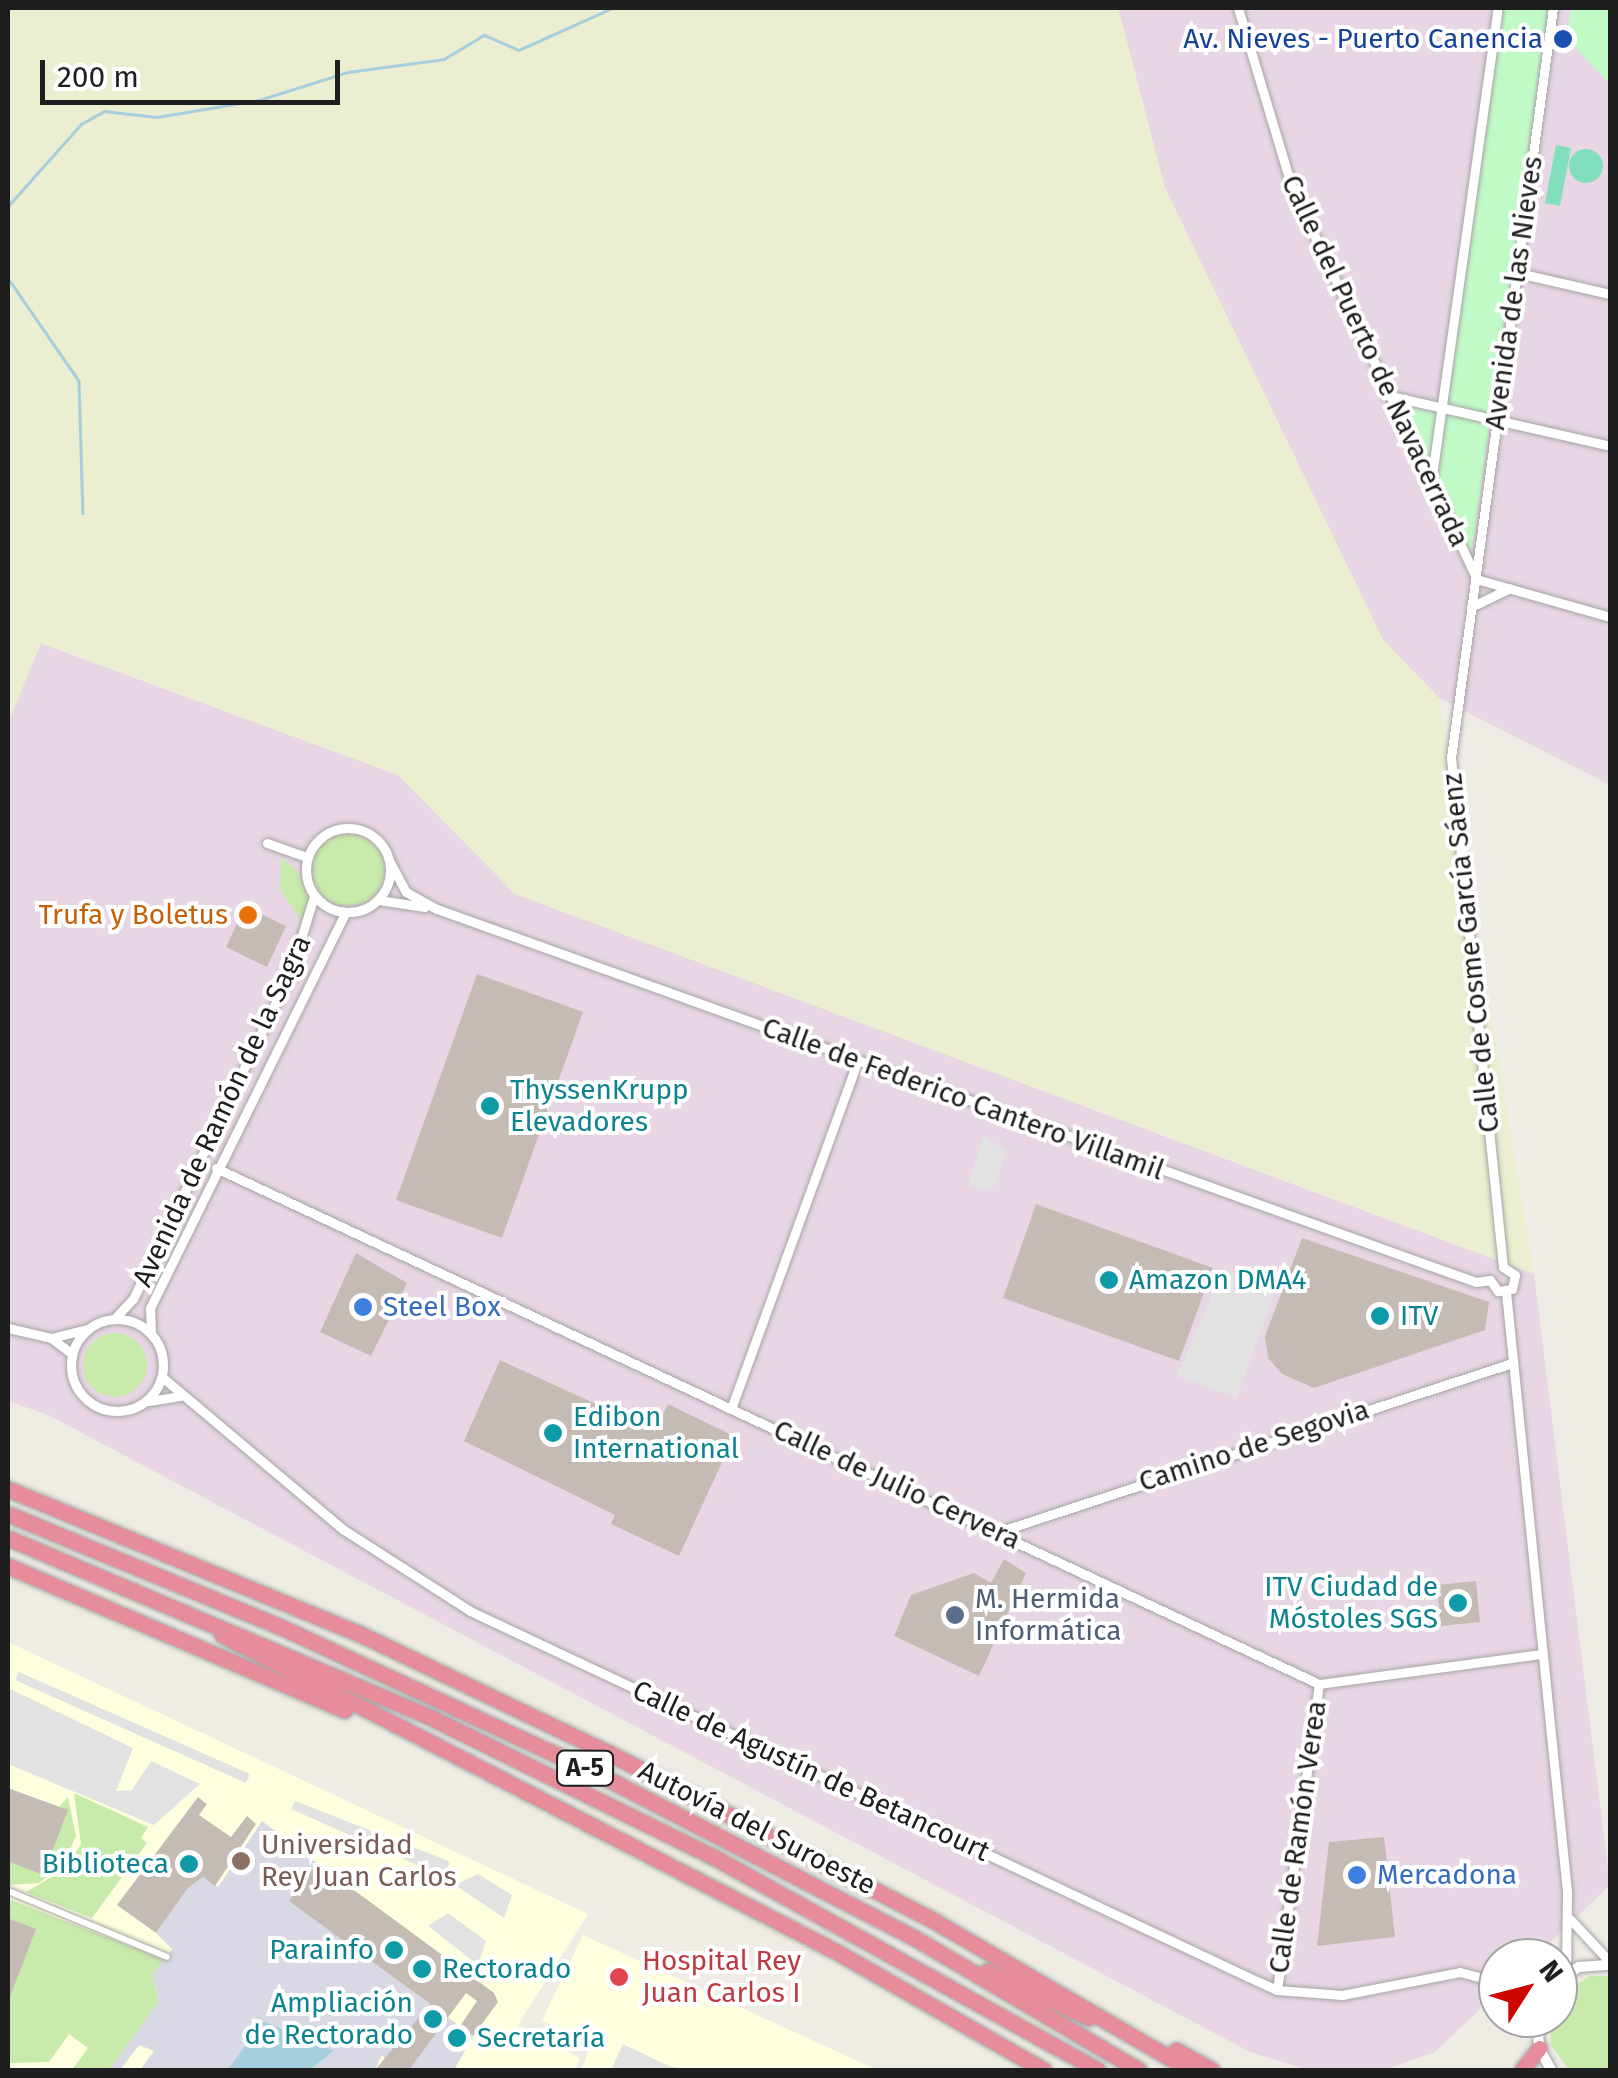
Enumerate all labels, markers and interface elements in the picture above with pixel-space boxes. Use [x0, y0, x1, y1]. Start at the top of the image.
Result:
place label: Av. Nieves - Puerto Canencia [1183, 22, 1543, 56]
marker: Av. Nieves - Puerto Canencia [1552, 28, 1574, 50]
scale bar [45, 40, 345, 102]
text: 200 m [57, 59, 139, 95]
street label: Avenida de las Nieves [1478, 154, 1550, 432]
street label: Calle del Puerto de Navacerrada [1274, 170, 1476, 552]
street label: Calle de Cosme García Sáenz [1435, 772, 1507, 1134]
place label: Trufa y Boletus [38, 898, 228, 932]
marker: Trufa y Boletus [237, 904, 259, 926]
street label: Avenida de Ramón de la Sagra [126, 930, 318, 1292]
street label: Calle de Federico Cantero Villamil [758, 1011, 1168, 1187]
place label: ThyssenKrupp Elevadores [510, 1073, 689, 1139]
marker: ThyssenKrupp Elevadores [479, 1095, 501, 1117]
place label: Amazon DMA4 [1129, 1263, 1306, 1297]
marker: Amazon DMA4 [1098, 1269, 1120, 1291]
place label: Steel Box [383, 1290, 501, 1324]
marker: Steel Box [352, 1296, 374, 1318]
place label: ITV [1400, 1299, 1438, 1333]
marker: ITV [1369, 1305, 1391, 1327]
street label: Camino de Segovia [1135, 1393, 1373, 1499]
place label: Edibon International [573, 1400, 739, 1466]
street label: Calle de Julio Cervera [768, 1413, 1026, 1557]
marker: Edibon International [542, 1422, 564, 1444]
place label: ITV Ciudad de Móstoles SGS [1264, 1570, 1438, 1636]
place label: M. Hermida Informática [975, 1582, 1121, 1648]
marker: ITV Ciudad de Móstoles SGS [1447, 1592, 1469, 1614]
marker: M. Hermida Informática [944, 1604, 966, 1626]
street label: Calle de Agustín de Betancourt [627, 1673, 995, 1869]
street label: Calle de Ramón Verea [1262, 1698, 1334, 1976]
road number: A-5 [555, 1748, 615, 1788]
street label: Autovía del Suroeste [633, 1754, 881, 1902]
place label: Universidad Rey Juan Carlos [261, 1828, 457, 1894]
place label: Biblioteca [42, 1847, 169, 1881]
marker: Universidad Rey Juan Carlos [230, 1850, 252, 1872]
marker: Biblioteca [178, 1853, 200, 1875]
place label: Mercadona [1377, 1858, 1517, 1892]
marker: Mercadona [1346, 1864, 1368, 1886]
place label: Parainfo [269, 1933, 374, 1967]
north arrow [1478, 1938, 1578, 2038]
marker: Parainfo [383, 1939, 405, 1961]
place label: Hospital Rey Juan Carlos I [642, 1944, 801, 2010]
place label: Rectorado [442, 1952, 571, 1986]
text: N [1532, 1954, 1570, 1988]
marker: Rectorado [411, 1958, 433, 1980]
marker: Hospital Rey Juan Carlos I [606, 1964, 632, 1990]
place label: Ampliación de Rectorado [244, 1986, 413, 2052]
marker: Ampliación de Rectorado [422, 2008, 444, 2030]
place label: Secretaría [477, 2021, 605, 2055]
marker: Secretaría [446, 2027, 468, 2049]

